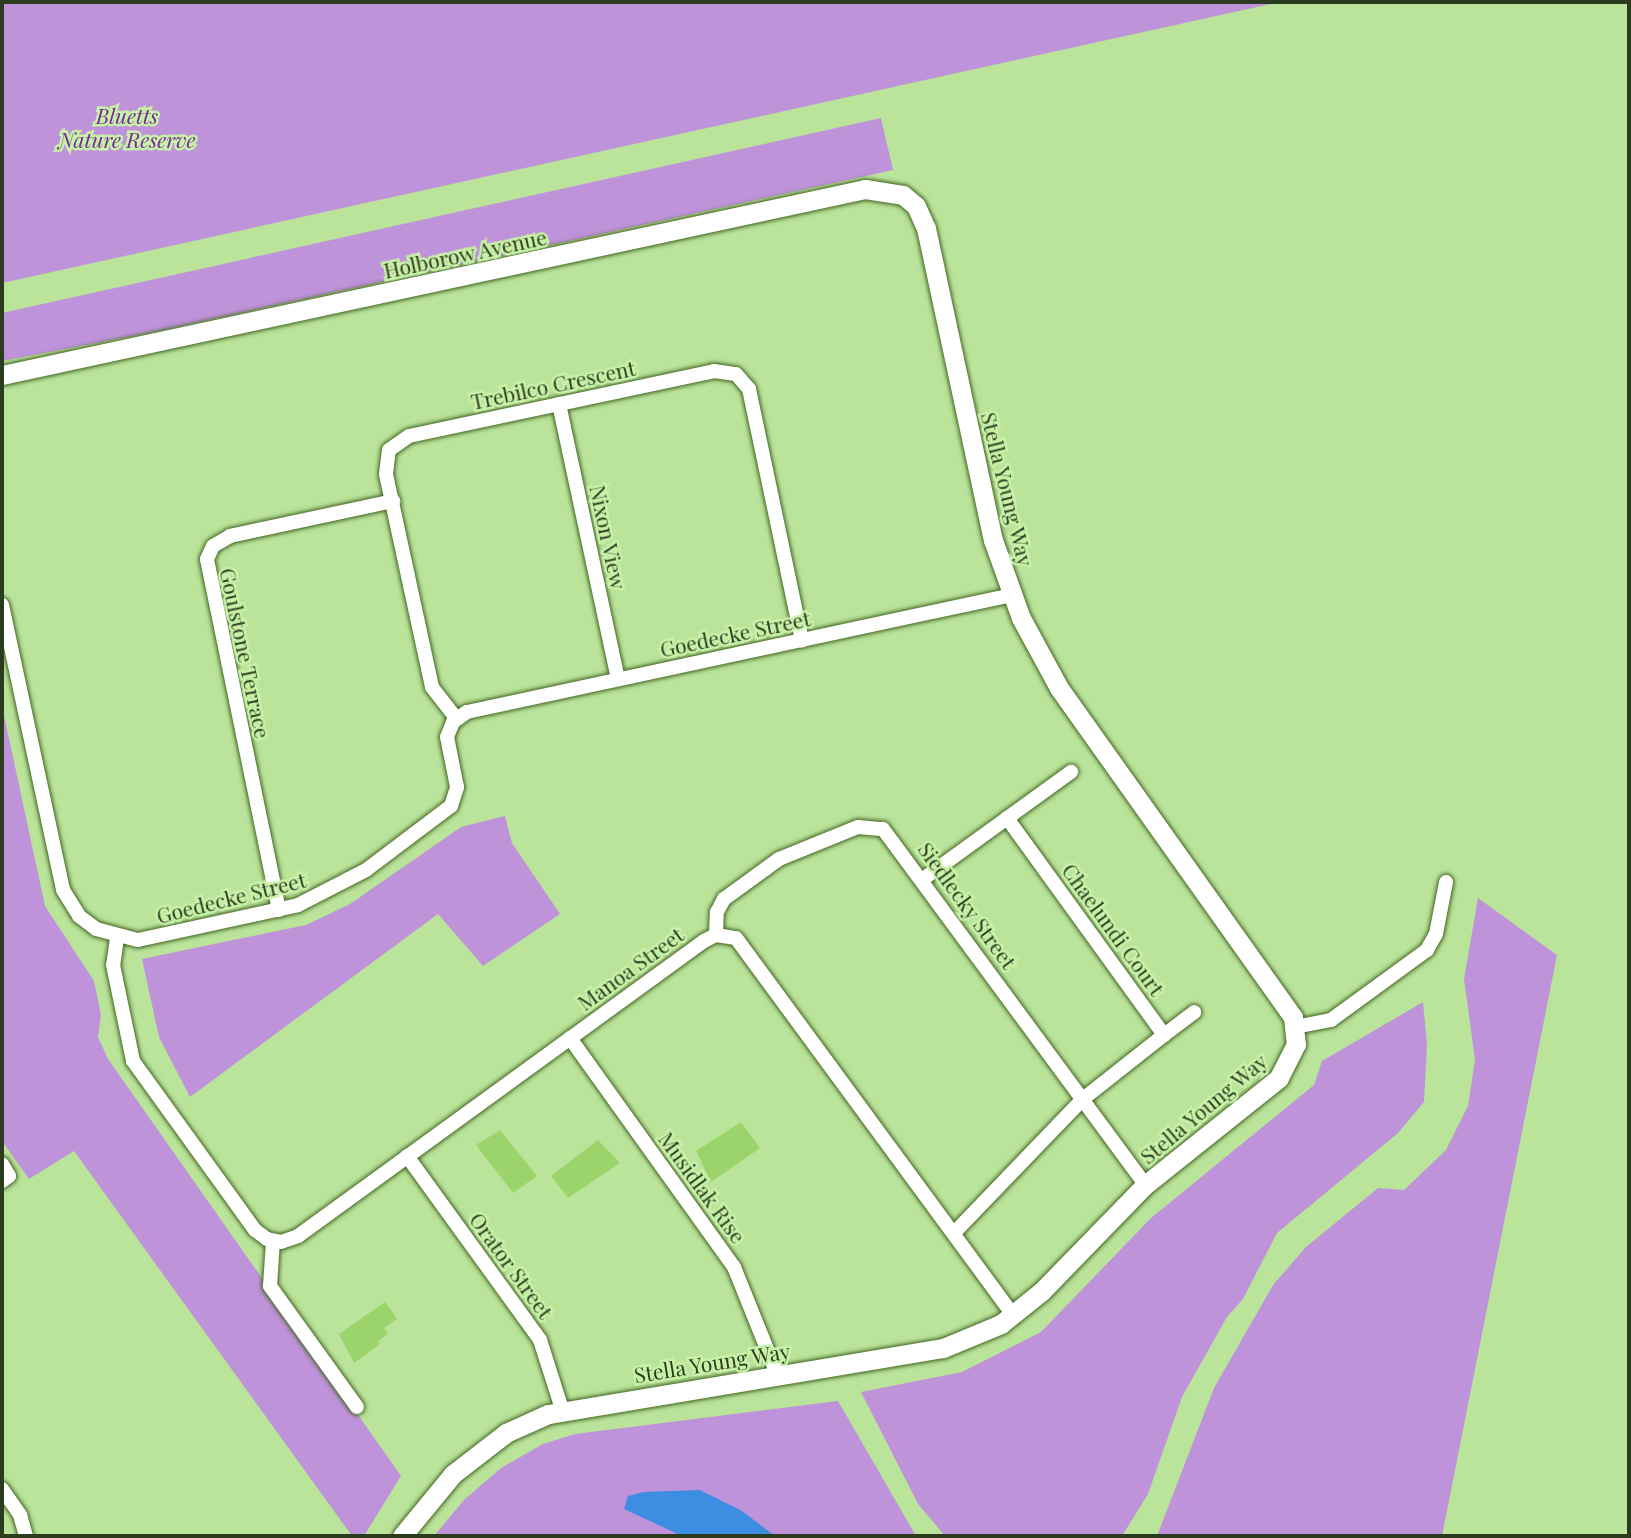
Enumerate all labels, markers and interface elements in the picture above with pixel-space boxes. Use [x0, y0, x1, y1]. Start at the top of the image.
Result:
park label: Bluetts Nature Reserve [59, 102, 195, 152]
street label: Holborow Avenue [381, 223, 549, 283]
street label: Trebilco Crescent [468, 354, 638, 414]
street label: Stella Young Way [977, 409, 1039, 569]
street label: Nixon View [586, 483, 632, 591]
street label: Goulstone Terrace [216, 565, 276, 741]
street label: Goedecke Street [657, 605, 813, 661]
street label: Siedlecky Street [914, 837, 1022, 973]
street label: Chaelundi Court [1058, 858, 1170, 1000]
street label: Goedecke Street [154, 866, 308, 928]
street label: Manoa Street [572, 921, 688, 1015]
street label: Stella Young Way [1134, 1047, 1272, 1169]
street label: Musidlak Rise [654, 1127, 752, 1247]
street label: Orator Street [465, 1207, 559, 1323]
street label: Stella Young Way [631, 1337, 793, 1387]

